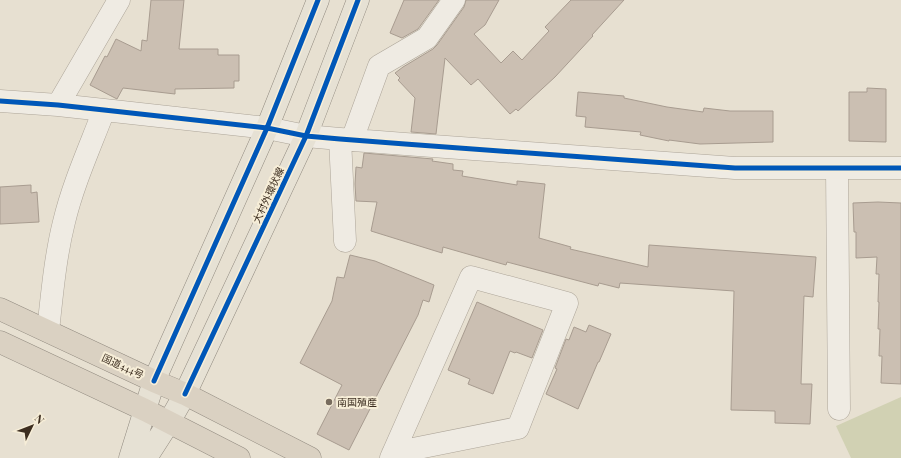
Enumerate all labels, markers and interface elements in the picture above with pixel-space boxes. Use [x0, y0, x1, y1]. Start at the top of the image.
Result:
street label: 大村外環状線 [249, 165, 287, 225]
street label: 国道444号 [100, 350, 146, 382]
place label: 南国殖産 [337, 395, 377, 409]
marker: 南国殖産 [324, 397, 334, 407]
north arrow [12, 406, 52, 446]
text: N [31, 411, 48, 427]

